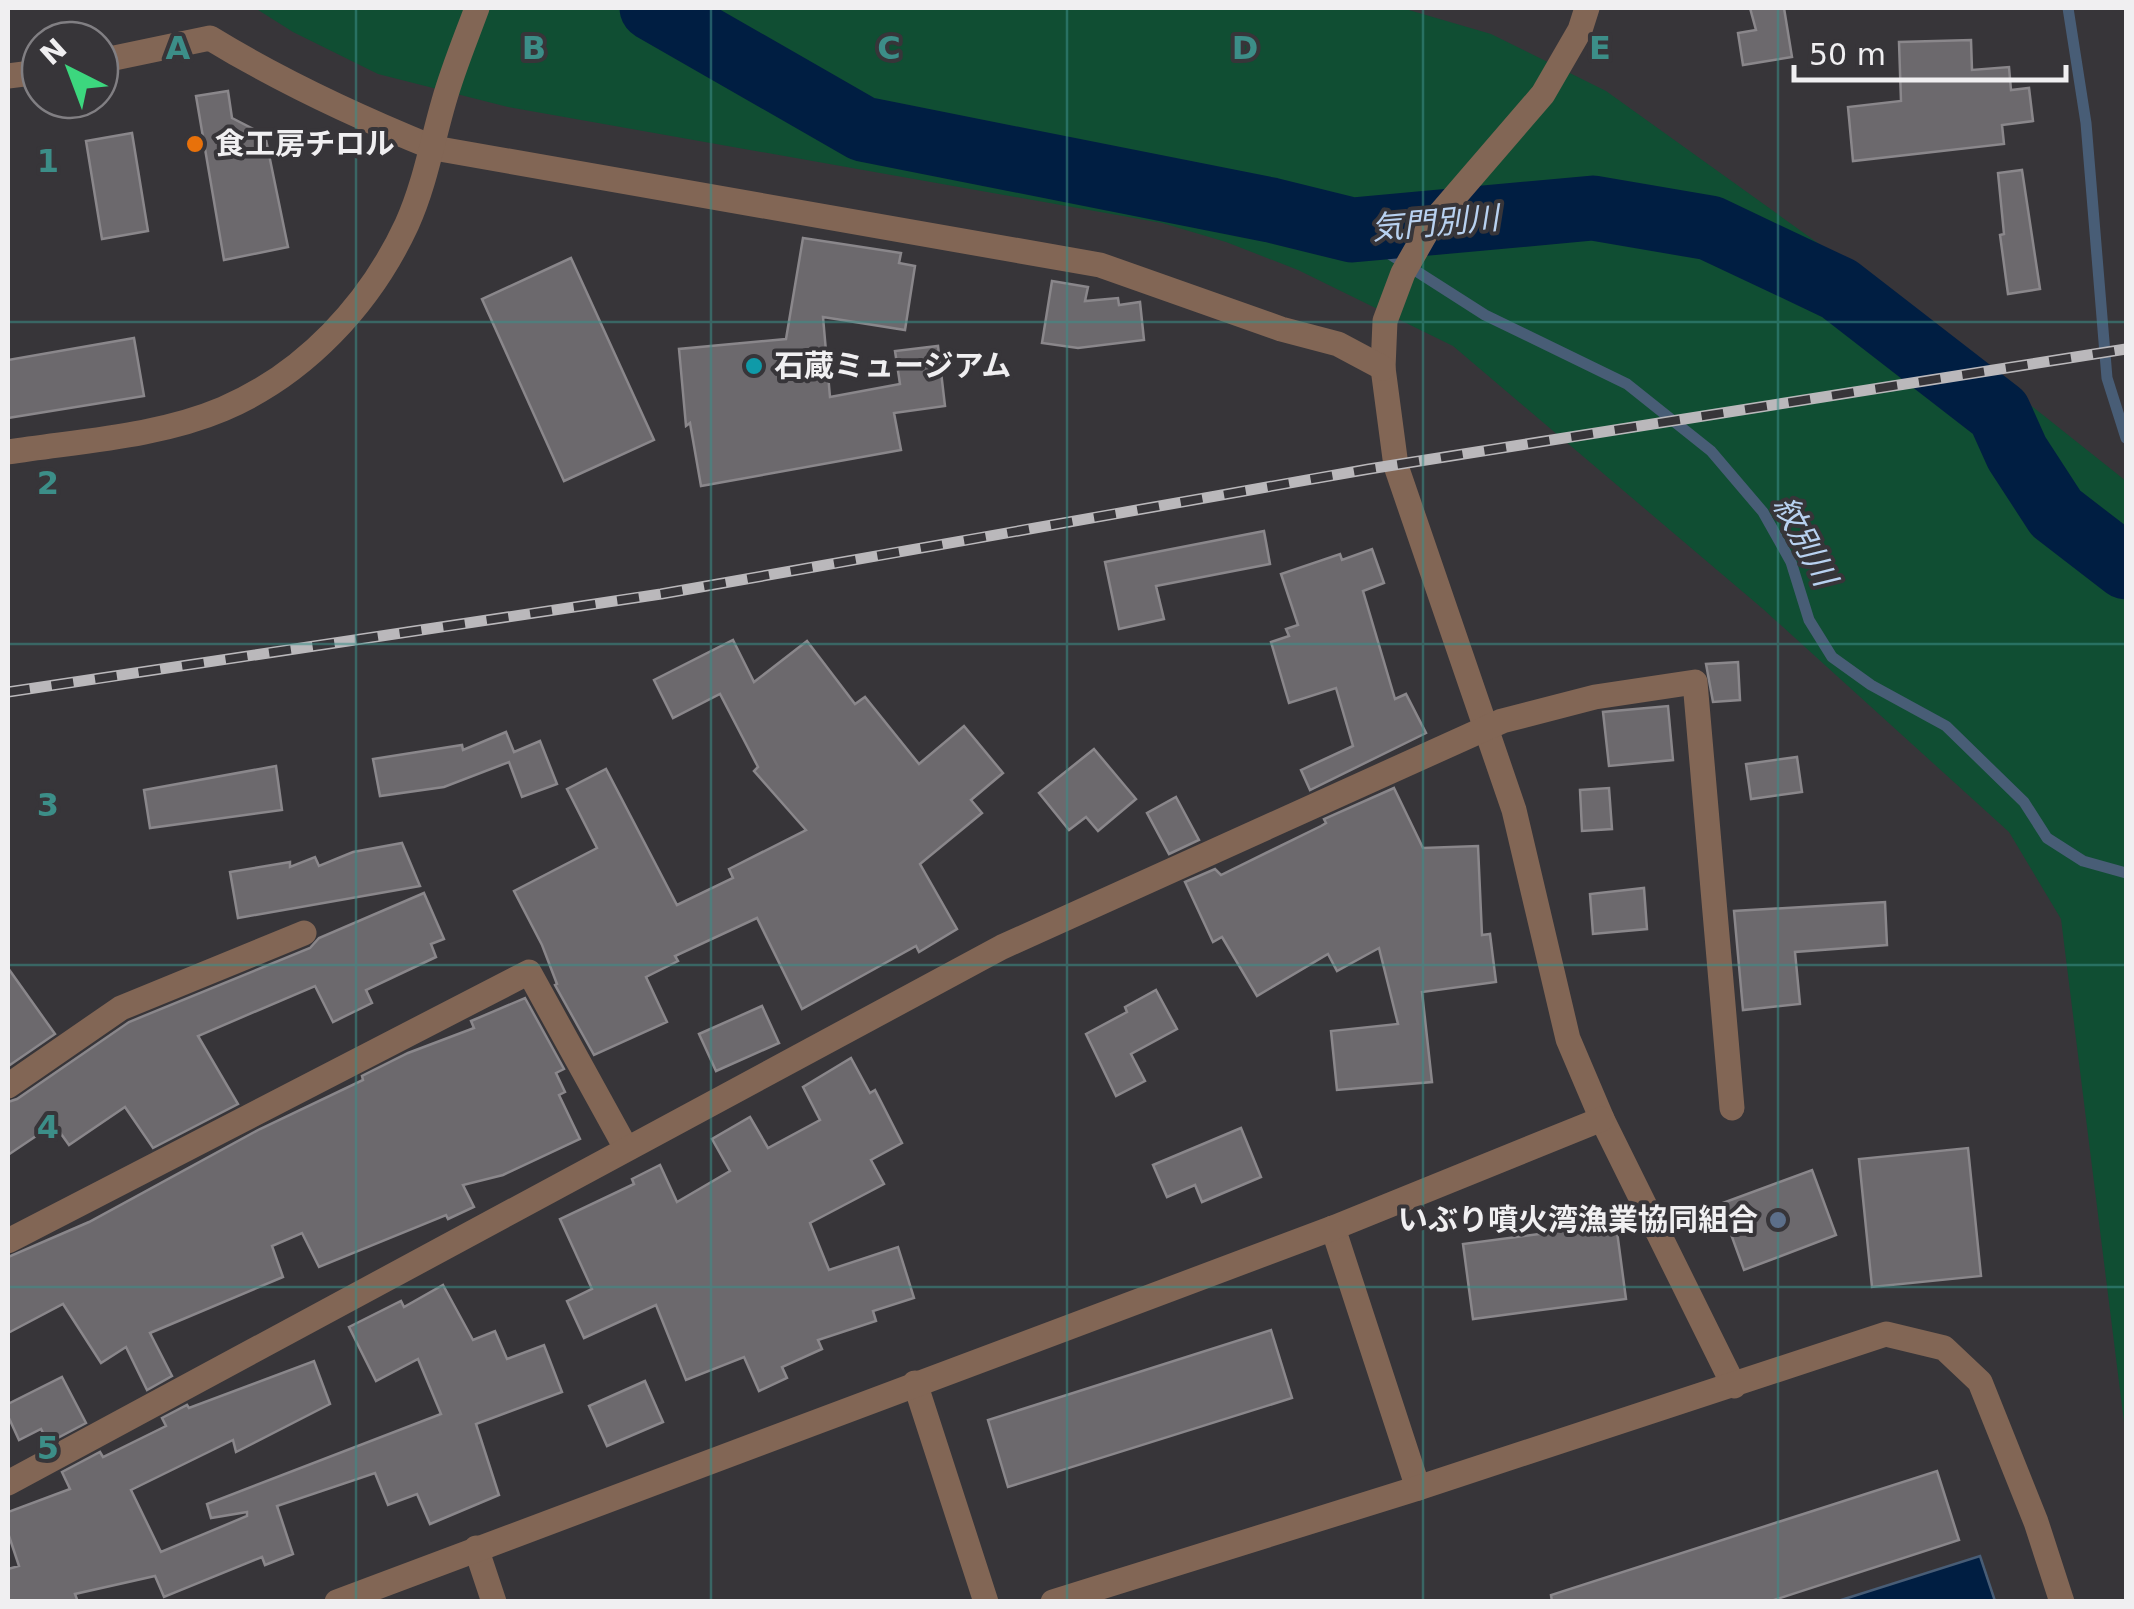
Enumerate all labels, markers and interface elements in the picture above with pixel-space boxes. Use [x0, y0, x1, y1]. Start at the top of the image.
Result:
north arrow [20, 20, 120, 120]
scale bar [1794, 20, 2066, 82]
text: A [166, 29, 191, 67]
text: B [522, 29, 546, 67]
text: C [877, 29, 901, 67]
text: D [1232, 29, 1258, 67]
text: E [1589, 29, 1611, 67]
text: N [34, 32, 73, 72]
text: 50 m [1809, 37, 1886, 72]
place label: 食工房チロル [215, 126, 395, 161]
marker: 食工房チロル [184, 133, 206, 155]
text: 1 [37, 142, 59, 180]
water label: 気門別川 [1370, 198, 1503, 248]
place label: 石蔵ミュージアム [774, 348, 1011, 383]
marker: 石蔵ミュージアム [743, 355, 765, 377]
text: 2 [37, 464, 59, 502]
water label: 紋別川 [1766, 490, 1846, 595]
text: 3 [37, 786, 59, 824]
text: 4 [37, 1108, 59, 1146]
place label: いぶり噴火湾漁業協同組合 [1398, 1202, 1758, 1237]
marker: いぶり噴火湾漁業協同組合 [1767, 1209, 1789, 1231]
text: 5 [37, 1429, 59, 1467]

